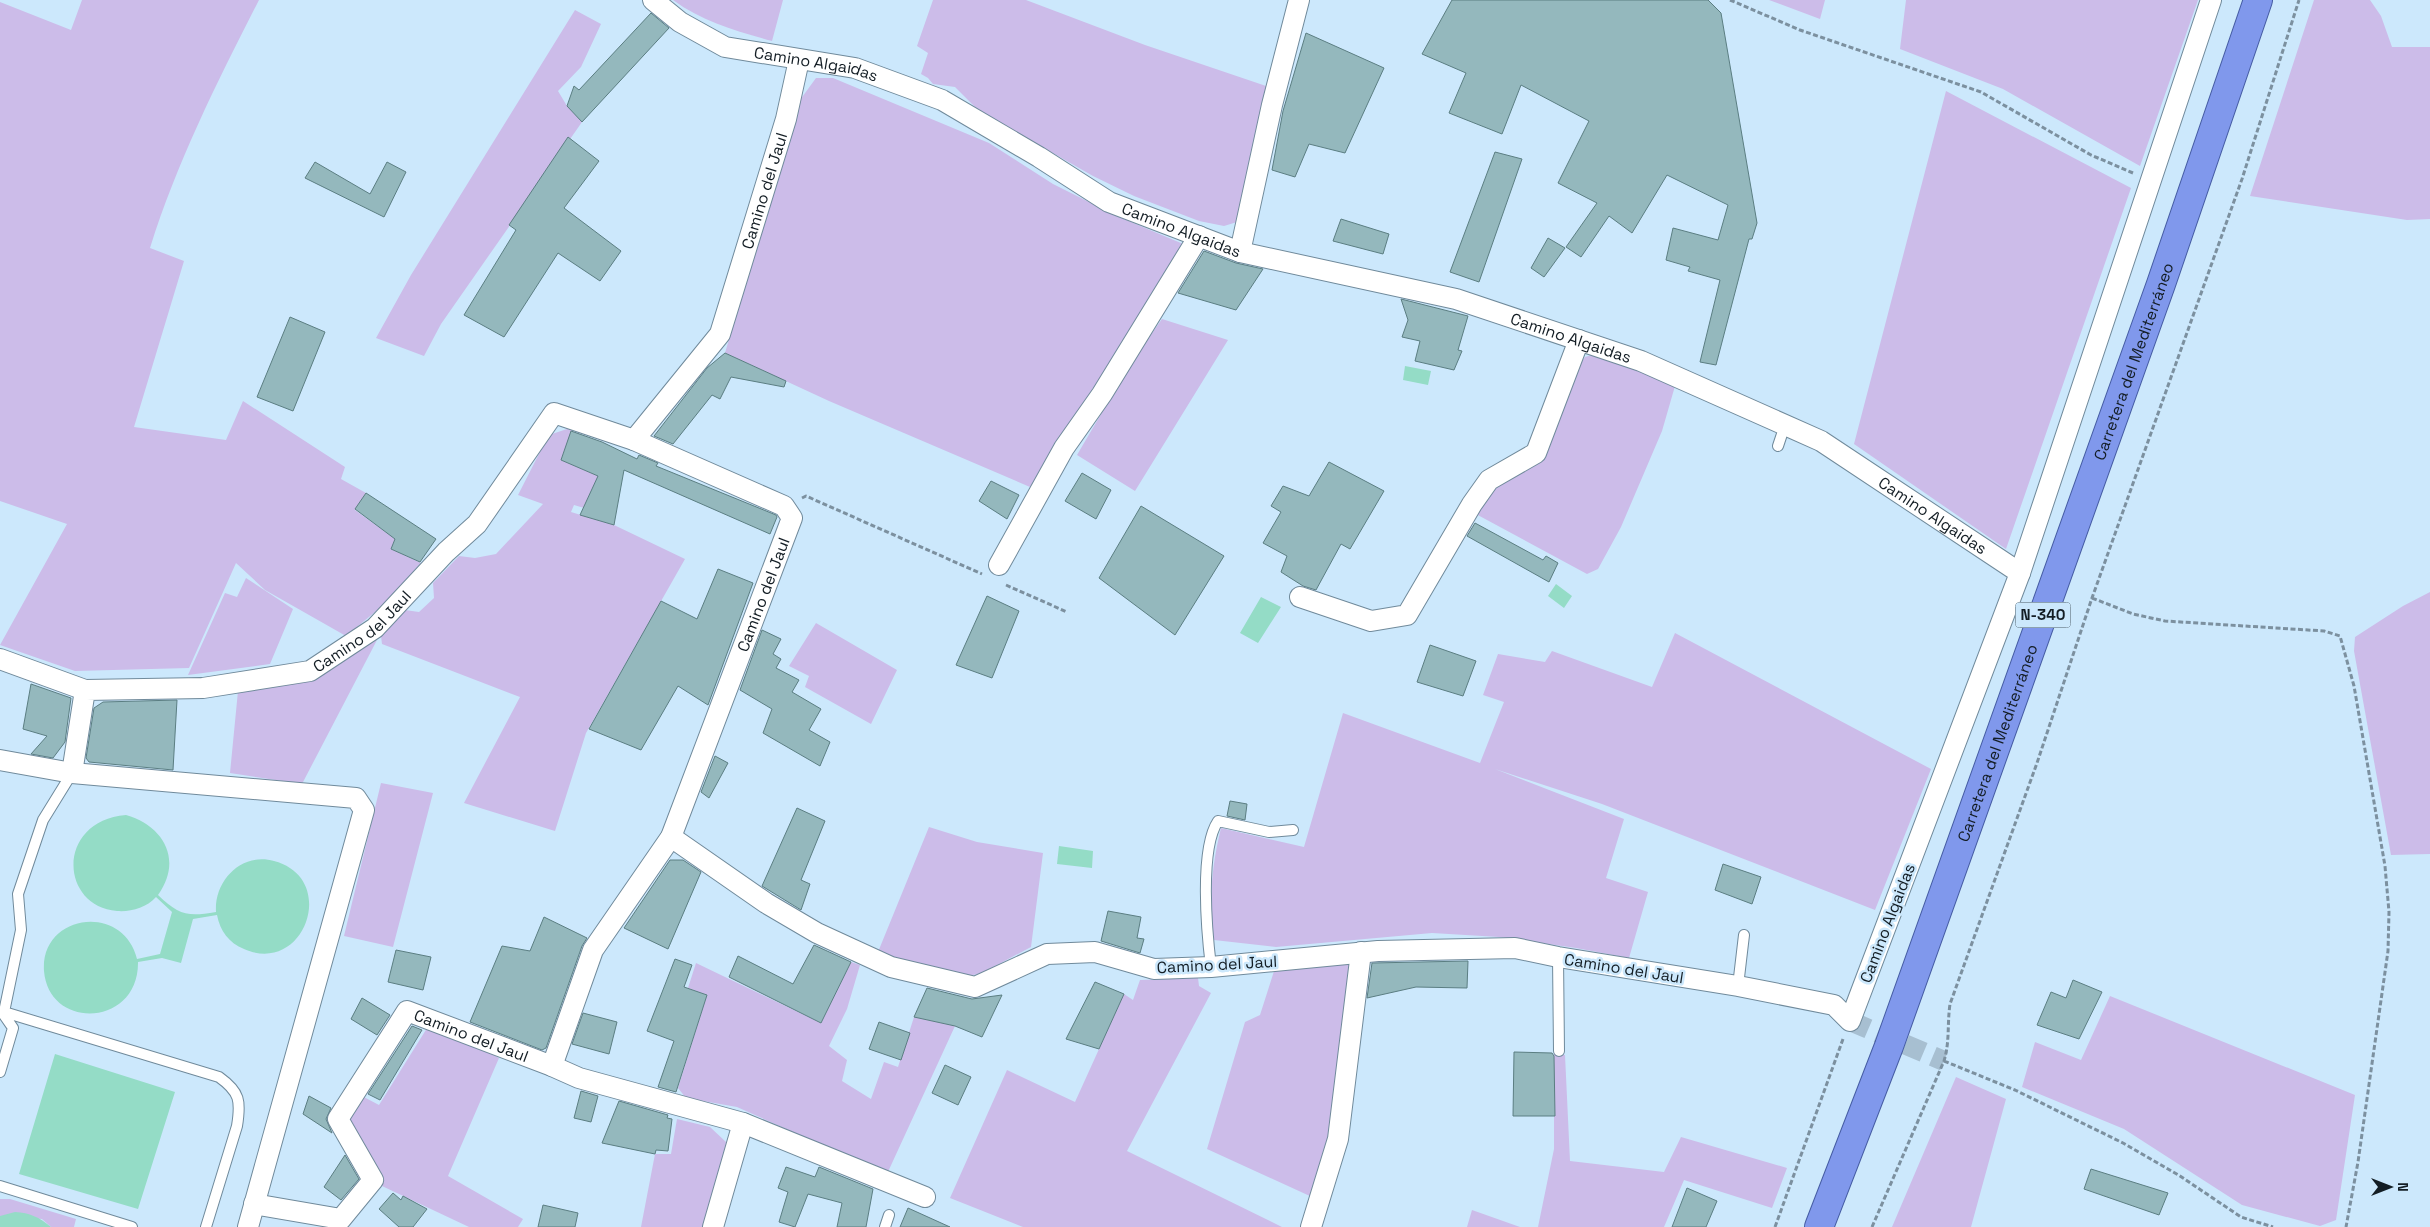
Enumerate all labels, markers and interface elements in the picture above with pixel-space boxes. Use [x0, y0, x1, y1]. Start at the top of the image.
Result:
street label: Camino Algaidas [753, 42, 881, 87]
street label: Camino del Jaul [737, 130, 792, 252]
street label: Camino Algaidas [1119, 198, 1244, 262]
street label: Carretera del Mediterráneo [2089, 260, 2179, 463]
street label: Camino Algaidas [1508, 308, 1634, 368]
street label: Camino Algaidas [1874, 472, 1991, 559]
street label: Camino del Jaul [732, 535, 795, 655]
street label: Camino del Jaul [309, 586, 416, 677]
road number: N-340 [2016, 602, 2070, 628]
street label: Carretera del Mediterráneo [1953, 641, 2043, 845]
street label: Camino Algaidas [1855, 861, 1920, 986]
street label: Camino del Jaul [1563, 949, 1685, 988]
street label: Camino del Jaul [1156, 951, 1278, 978]
street label: Camino del Jaul [411, 1005, 531, 1067]
north arrow [2365, 1162, 2415, 1212]
text: N [2394, 1182, 2412, 1192]

